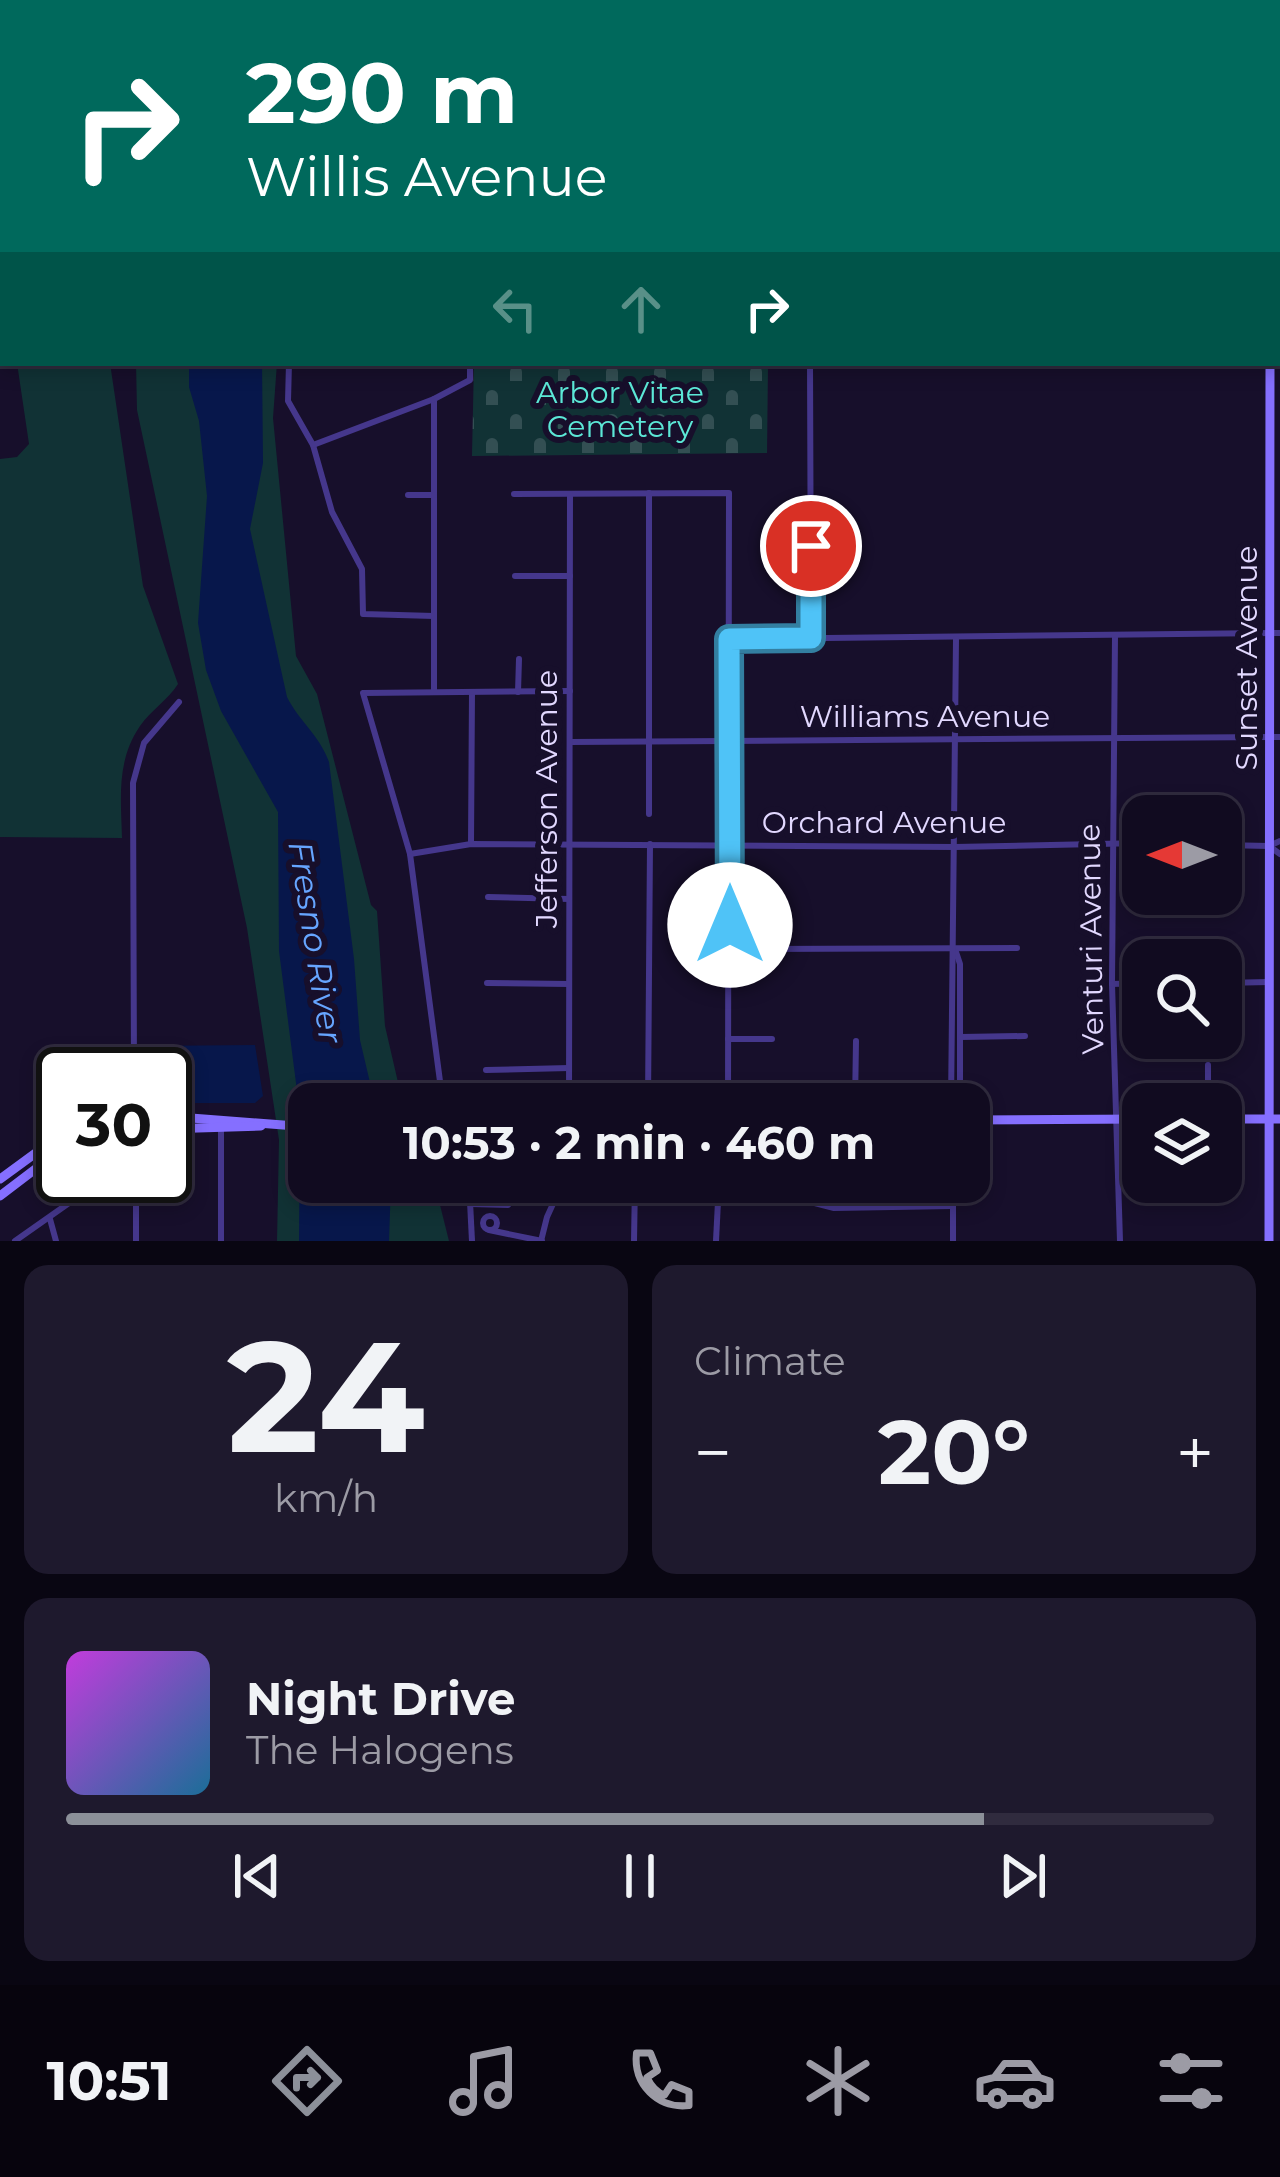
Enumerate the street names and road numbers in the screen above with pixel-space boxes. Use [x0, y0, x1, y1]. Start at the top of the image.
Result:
street label: Sunset Avenue [1228, 546, 1265, 770]
street label: Jefferson Avenue [528, 670, 565, 929]
street label: Williams Avenue [800, 698, 1050, 735]
street label: Orchard Avenue [762, 804, 1006, 841]
street label: Venturi Avenue [1070, 823, 1112, 1055]

